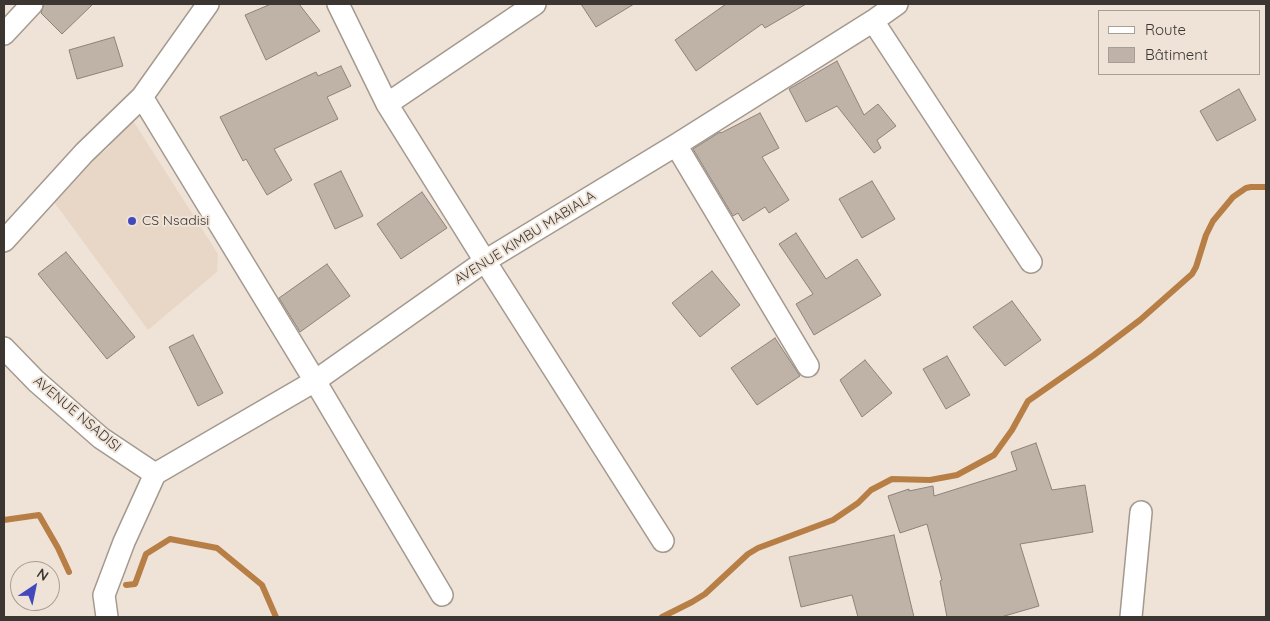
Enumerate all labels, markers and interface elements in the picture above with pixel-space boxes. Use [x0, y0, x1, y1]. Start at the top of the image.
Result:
legend [1098, 10, 1260, 75]
text: Route [1145, 20, 1186, 39]
text: Bâtiment [1145, 45, 1208, 64]
street label: AVENUE KIMBU MABIALA [451, 188, 599, 288]
place label: CS Nsadisi [142, 213, 209, 229]
marker: CS Nsadisi [126, 215, 138, 227]
street label: AVENUE NSADISI [30, 373, 124, 455]
north arrow [10, 561, 60, 611]
text: N [34, 564, 52, 585]

